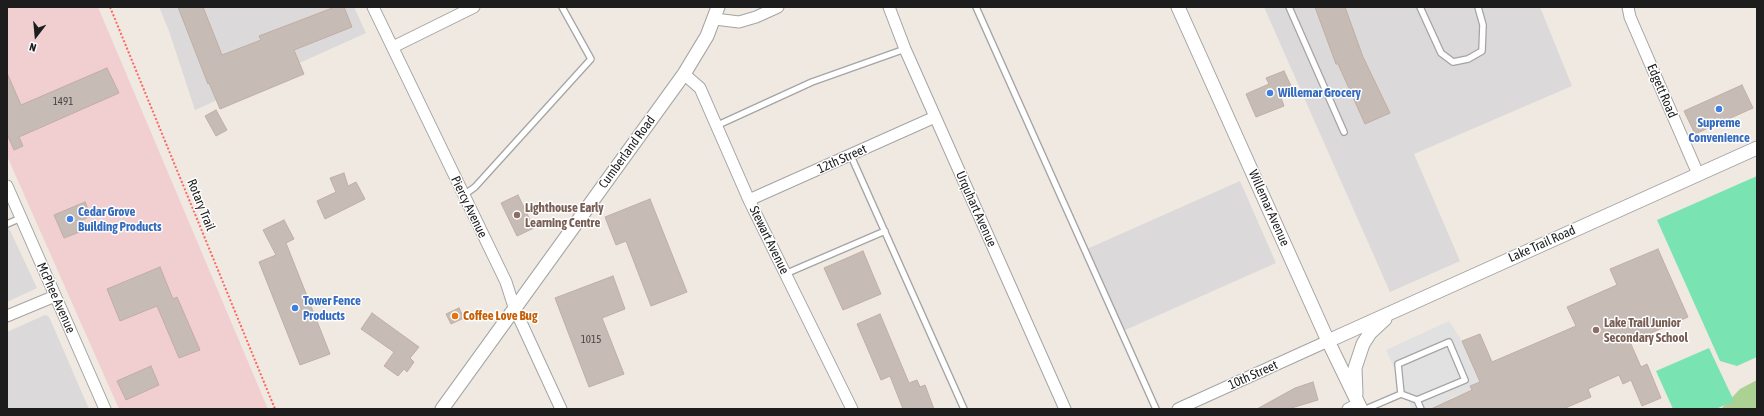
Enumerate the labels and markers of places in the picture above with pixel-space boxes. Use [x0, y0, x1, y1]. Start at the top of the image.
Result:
place label: Willemar Grocery [1278, 85, 1361, 101]
marker: Willemar Grocery [1265, 88, 1275, 98]
marker: Supreme Convenience [1714, 104, 1724, 114]
place label: Supreme Convenience [1688, 115, 1750, 146]
place label: Lighthouse Early Learning Centre [525, 200, 604, 231]
place label: Cedar Grove Building Products [78, 204, 161, 235]
marker: Lighthouse Early Learning Centre [512, 210, 522, 220]
marker: Cedar Grove Building Products [65, 214, 75, 224]
place label: Tower Fence Products [303, 293, 361, 324]
marker: Tower Fence Products [290, 303, 300, 313]
place label: Coffee Love Bug [463, 308, 537, 324]
marker: Coffee Love Bug [450, 311, 460, 321]
place label: Lake Trail Junior Secondary School [1604, 315, 1688, 346]
marker: Lake Trail Junior Secondary School [1591, 325, 1601, 335]

